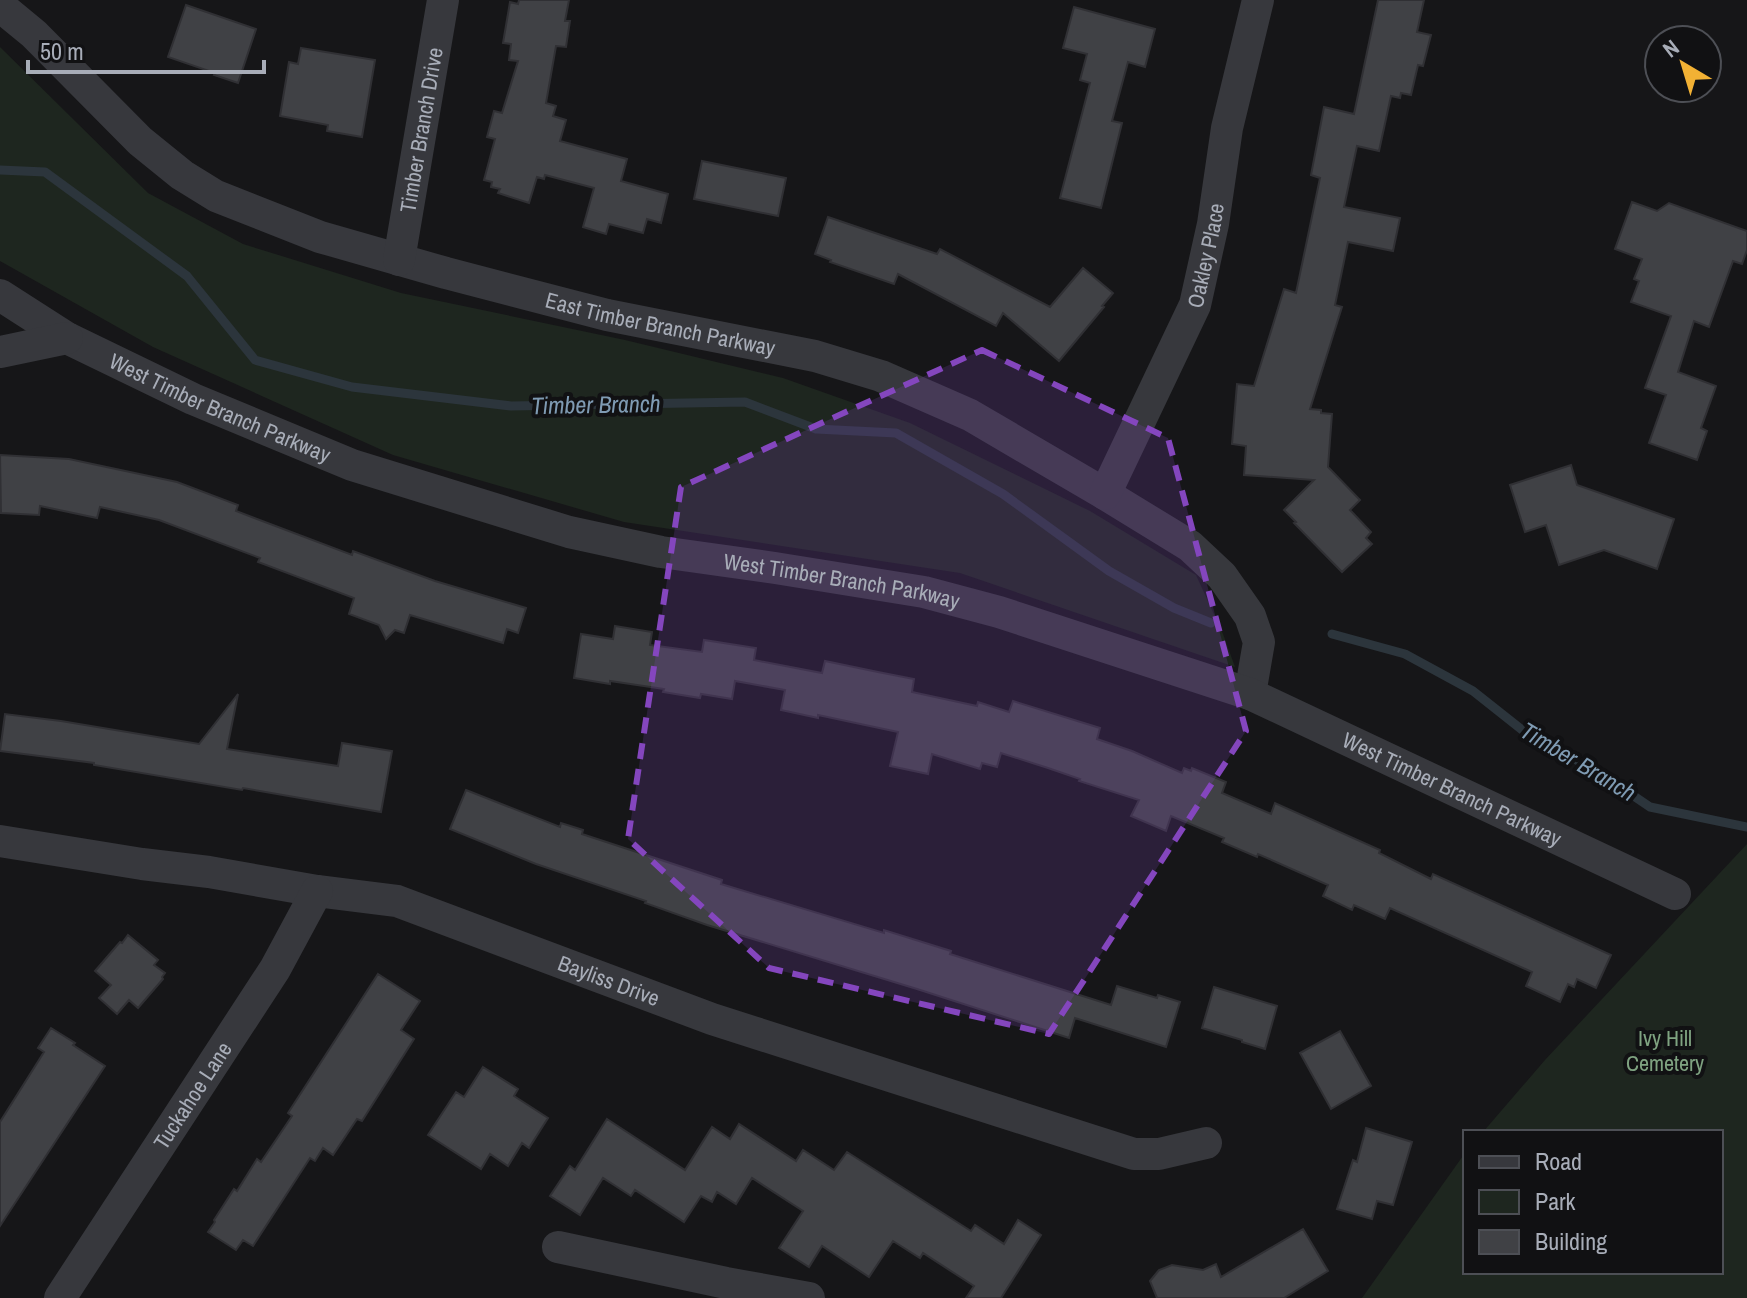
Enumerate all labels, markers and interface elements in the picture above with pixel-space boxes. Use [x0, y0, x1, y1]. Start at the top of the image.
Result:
scale bar [28, 24, 264, 74]
north arrow [1643, 24, 1723, 104]
text: N [1656, 32, 1685, 64]
text: 50 m [40, 35, 84, 67]
street label: Timber Branch Drive [392, 45, 450, 215]
street label: Oakley Place [1180, 201, 1231, 311]
street label: East Timber Branch Parkway [542, 285, 778, 363]
street label: West Timber Branch Parkway [105, 346, 335, 470]
water label: Timber Branch [531, 387, 661, 421]
street label: West Timber Branch Parkway [722, 546, 963, 616]
water label: Timber Branch [1515, 714, 1642, 808]
street label: West Timber Branch Parkway [1338, 725, 1567, 854]
street label: Bayliss Drive [554, 948, 664, 1013]
park label: Ivy Hill Cemetery [1626, 1023, 1704, 1078]
street label: Tuckahoe Lane [146, 1036, 239, 1155]
legend [1463, 1130, 1723, 1274]
text: Road [1535, 1145, 1582, 1177]
text: Park [1535, 1185, 1576, 1217]
text: Building [1535, 1225, 1607, 1257]

